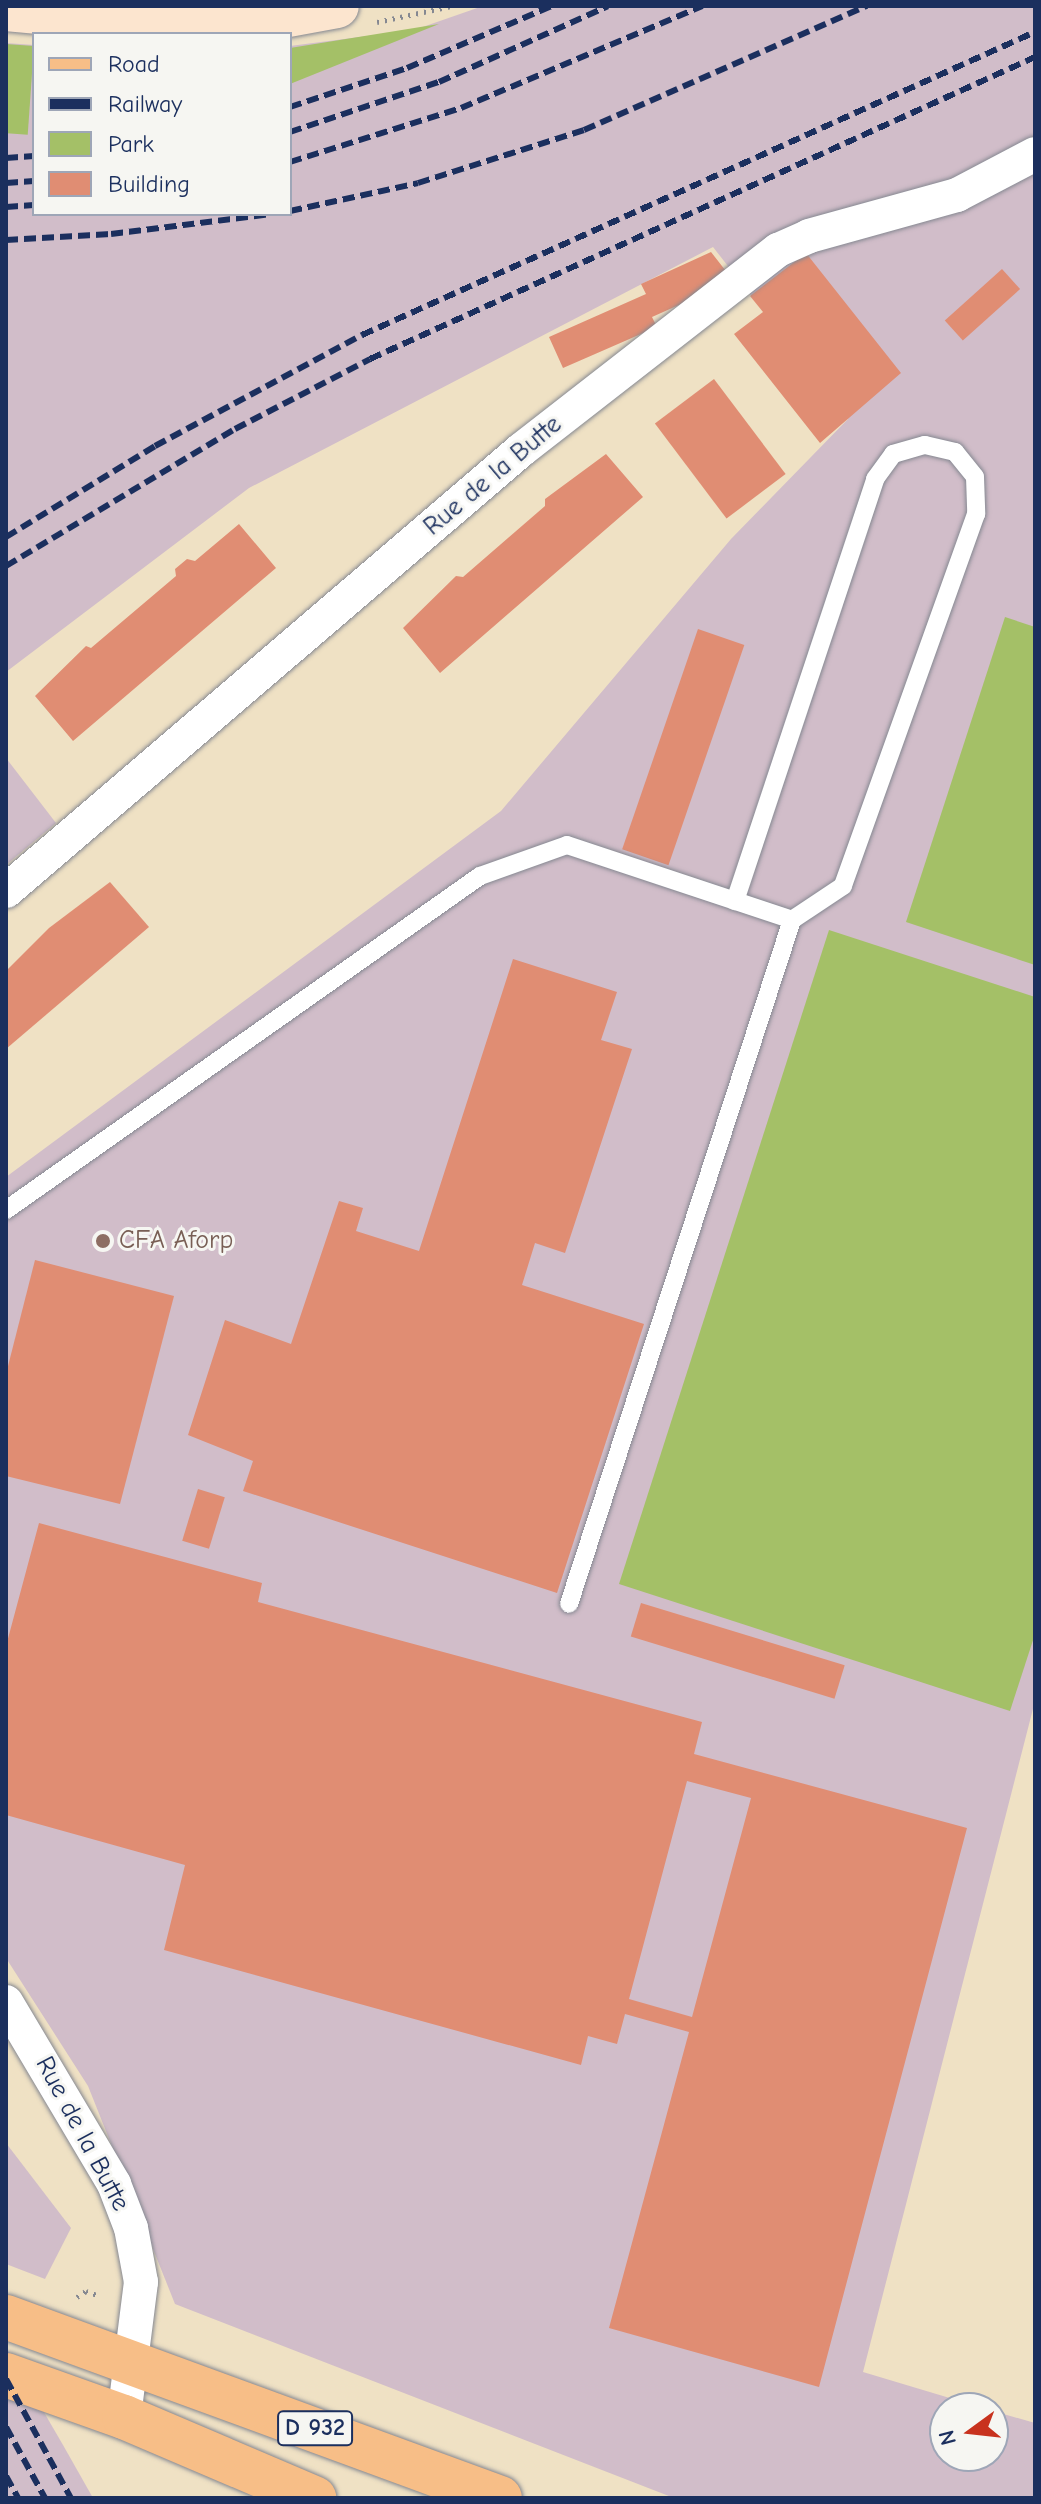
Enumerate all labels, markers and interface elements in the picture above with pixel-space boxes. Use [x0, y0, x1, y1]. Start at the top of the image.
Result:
legend [32, 32, 292, 216]
text: Road [108, 50, 160, 78]
text: Railway [108, 90, 182, 118]
text: Park [108, 130, 154, 158]
text: Building [108, 170, 190, 198]
street label: Rue de la Butte [418, 409, 568, 543]
place label: CFA Aforp [119, 1225, 233, 1257]
marker: CFA Aforp [94, 1232, 112, 1250]
street label: Rue de la Butte [28, 2051, 136, 2217]
north arrow [929, 2392, 1009, 2472]
road number: D 932 [277, 2408, 353, 2448]
text: N [933, 2427, 962, 2448]

